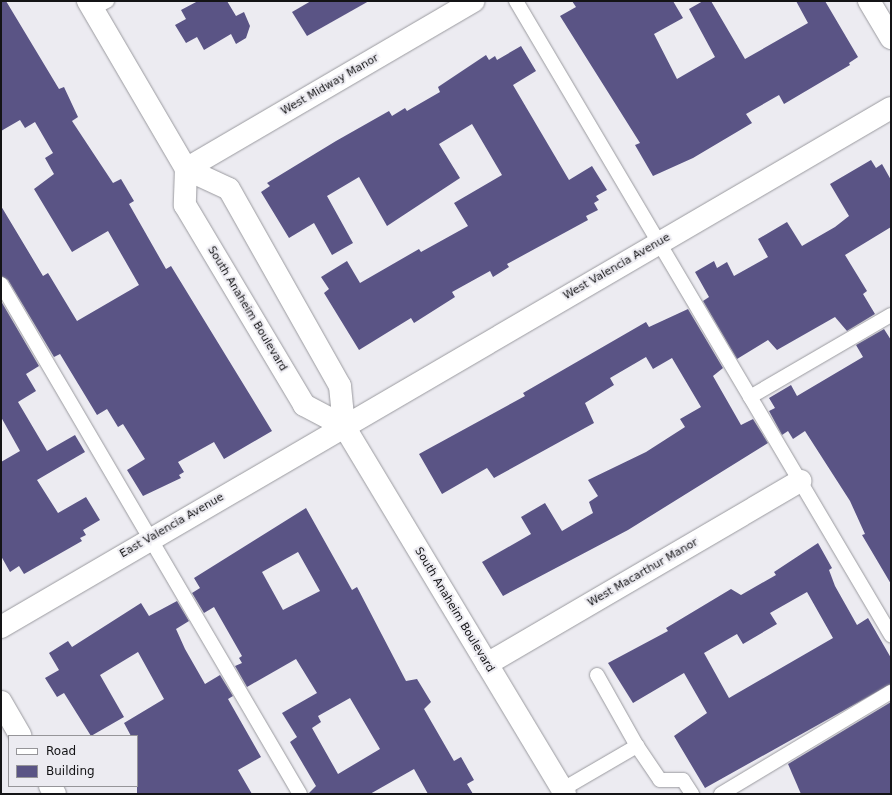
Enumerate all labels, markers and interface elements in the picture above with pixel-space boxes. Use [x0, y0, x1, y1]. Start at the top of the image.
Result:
street label: West Midway Manor [279, 52, 381, 118]
street label: West Valencia Avenue [561, 231, 673, 303]
street label: South Anaheim Boulevard [204, 244, 290, 374]
street label: East Valencia Avenue [118, 491, 226, 561]
street label: West Macarthur Manor [586, 536, 700, 610]
street label: South Anaheim Boulevard [411, 545, 497, 675]
legend [8, 735, 138, 787]
text: Road [46, 744, 76, 758]
text: Building [46, 764, 95, 778]

